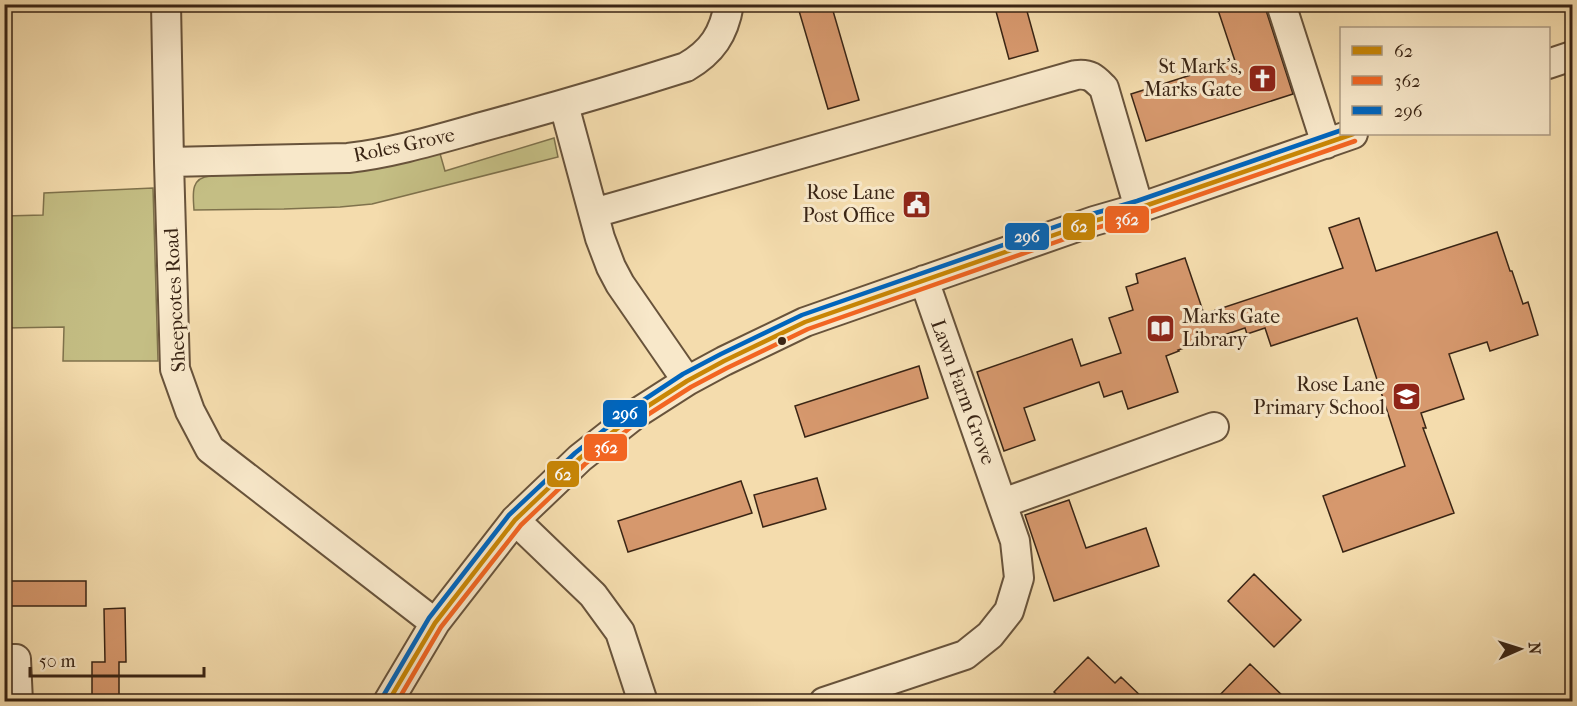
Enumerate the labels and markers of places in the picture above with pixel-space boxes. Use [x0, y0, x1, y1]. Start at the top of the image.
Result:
place label: St Mark's, Marks Gate [1144, 55, 1242, 101]
church icon: St Mark's, Marks Gate [1247, 62, 1279, 94]
place label: Rose Lane Post Office [802, 181, 895, 227]
public building icon: Rose Lane Post Office [900, 188, 932, 220]
place label: Marks Gate Library [1182, 305, 1280, 351]
library icon: Marks Gate Library [1145, 312, 1177, 344]
unlabelled marker [776, 335, 788, 347]
place label: Rose Lane Primary School [1253, 373, 1385, 419]
school or university icon: Rose Lane Primary School [1390, 380, 1422, 412]

